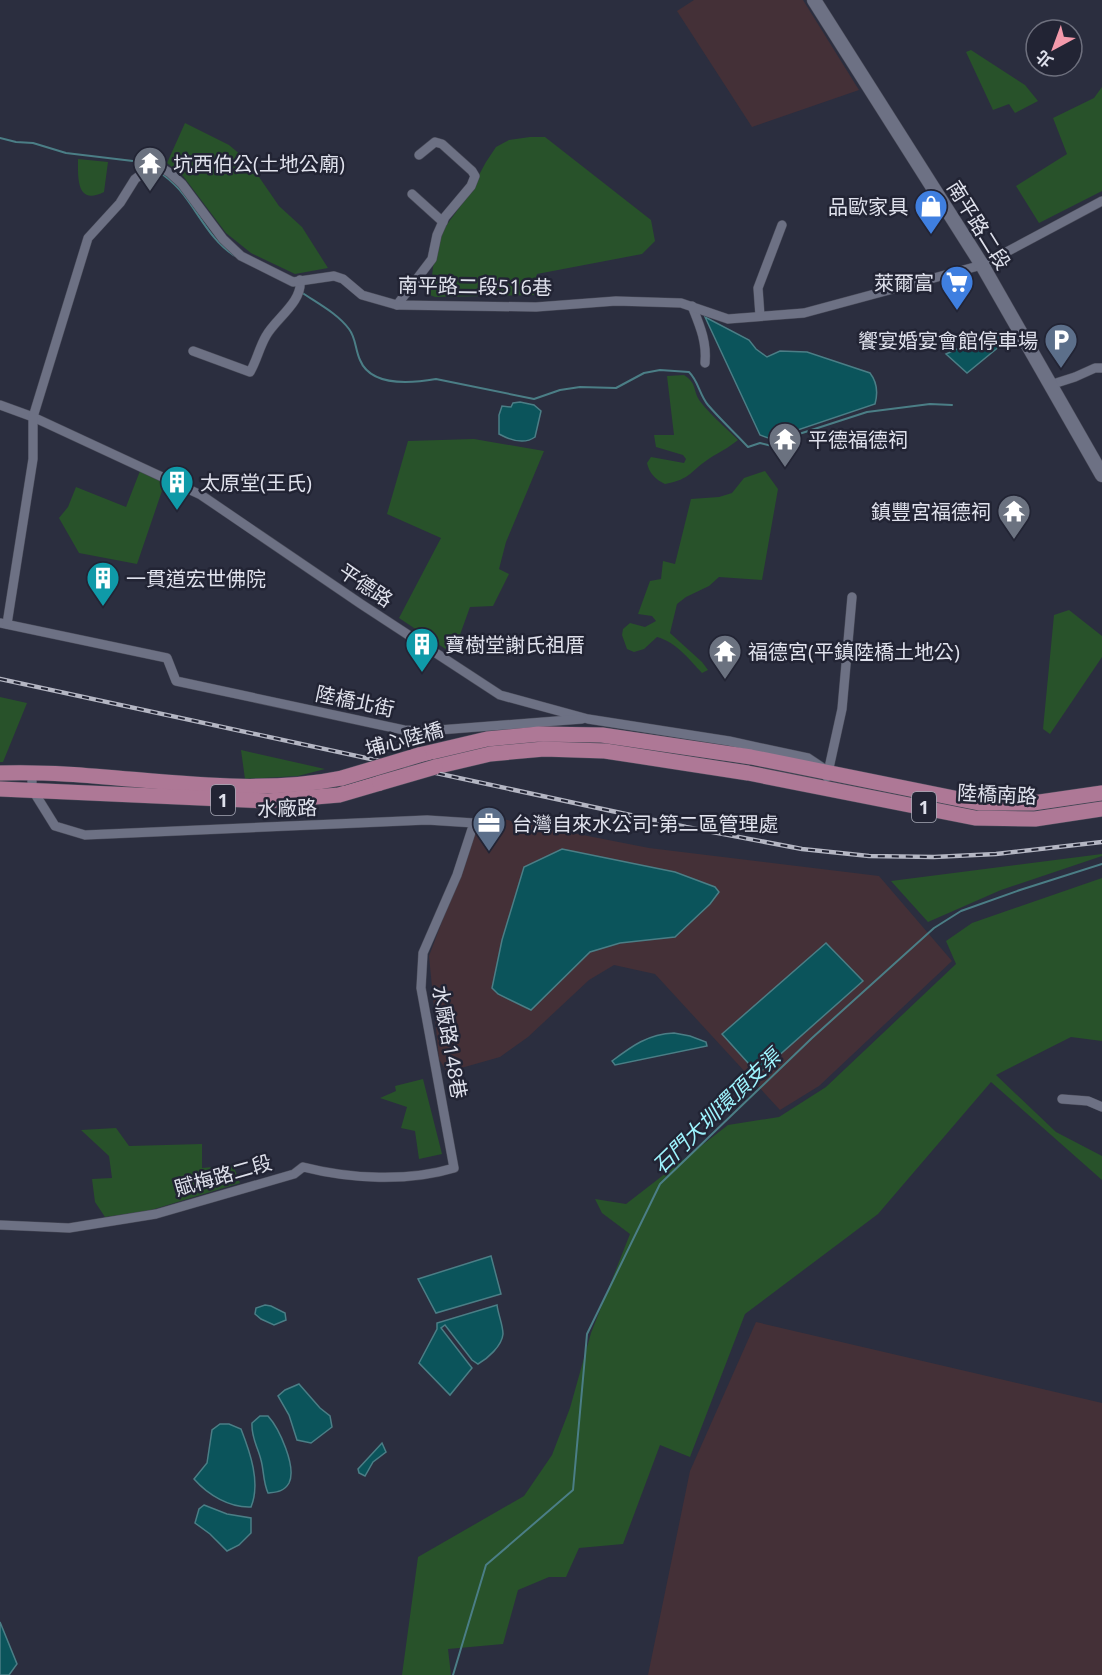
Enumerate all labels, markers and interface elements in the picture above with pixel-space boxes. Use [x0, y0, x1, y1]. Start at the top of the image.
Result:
north arrow [1024, 18, 1084, 78]
text: 北 [1031, 46, 1057, 73]
temple icon: 坑西伯公(土地公廟) [132, 145, 168, 192]
place label: 坑西伯公(土地公廟) [173, 150, 345, 177]
street label: 南平路二段 [941, 175, 1017, 275]
shop icon: 品歐家具 [913, 188, 949, 235]
place label: 品歐家具 [828, 193, 908, 220]
supermarket icon: 萊爾富 [939, 264, 975, 311]
place label: 萊爾富 [874, 269, 934, 296]
street label: 南平路二段516巷 [398, 271, 552, 301]
parking icon: 饗宴婚宴會館停車場 [1043, 322, 1079, 369]
place label: 饗宴婚宴會館停車場 [858, 327, 1038, 354]
temple icon: 平德福德祠 [767, 421, 803, 468]
place label: 平德福德祠 [808, 426, 908, 453]
building icon: 太原堂(王氏) [159, 464, 195, 511]
place label: 太原堂(王氏) [200, 469, 312, 496]
temple icon: 鎮豐宮福德祠 [996, 493, 1032, 540]
place label: 鎮豐宮福德祠 [871, 498, 991, 525]
street label: 平德路 [334, 557, 398, 613]
building icon: 一貫道宏世佛院 [85, 560, 121, 607]
place label: 一貫道宏世佛院 [126, 565, 266, 592]
building icon: 寶樹堂謝氏祖厝 [404, 626, 440, 673]
place label: 寶樹堂謝氏祖厝 [445, 631, 585, 658]
temple icon: 福德宮(平鎮陸橋土地公) [707, 633, 743, 680]
place label: 福德宮(平鎮陸橋土地公) [748, 638, 960, 665]
street label: 陸橋北街 [313, 679, 397, 723]
street label: 埔心陸橋 [362, 716, 446, 762]
street label: 陸橋南路 [956, 778, 1038, 810]
road number: 1 [211, 785, 235, 815]
road number: 1 [912, 792, 936, 822]
street label: 水廠路 [257, 793, 317, 823]
office icon: 台灣自來水公司-第二區管理處 [471, 805, 507, 852]
place label: 台灣自來水公司-第二區管理處 [512, 810, 778, 837]
street label: 水廠路148巷 [427, 983, 473, 1101]
water label: 石門大圳環頂支渠 [646, 1040, 788, 1179]
street label: 賦梅路二段 [171, 1148, 275, 1202]

